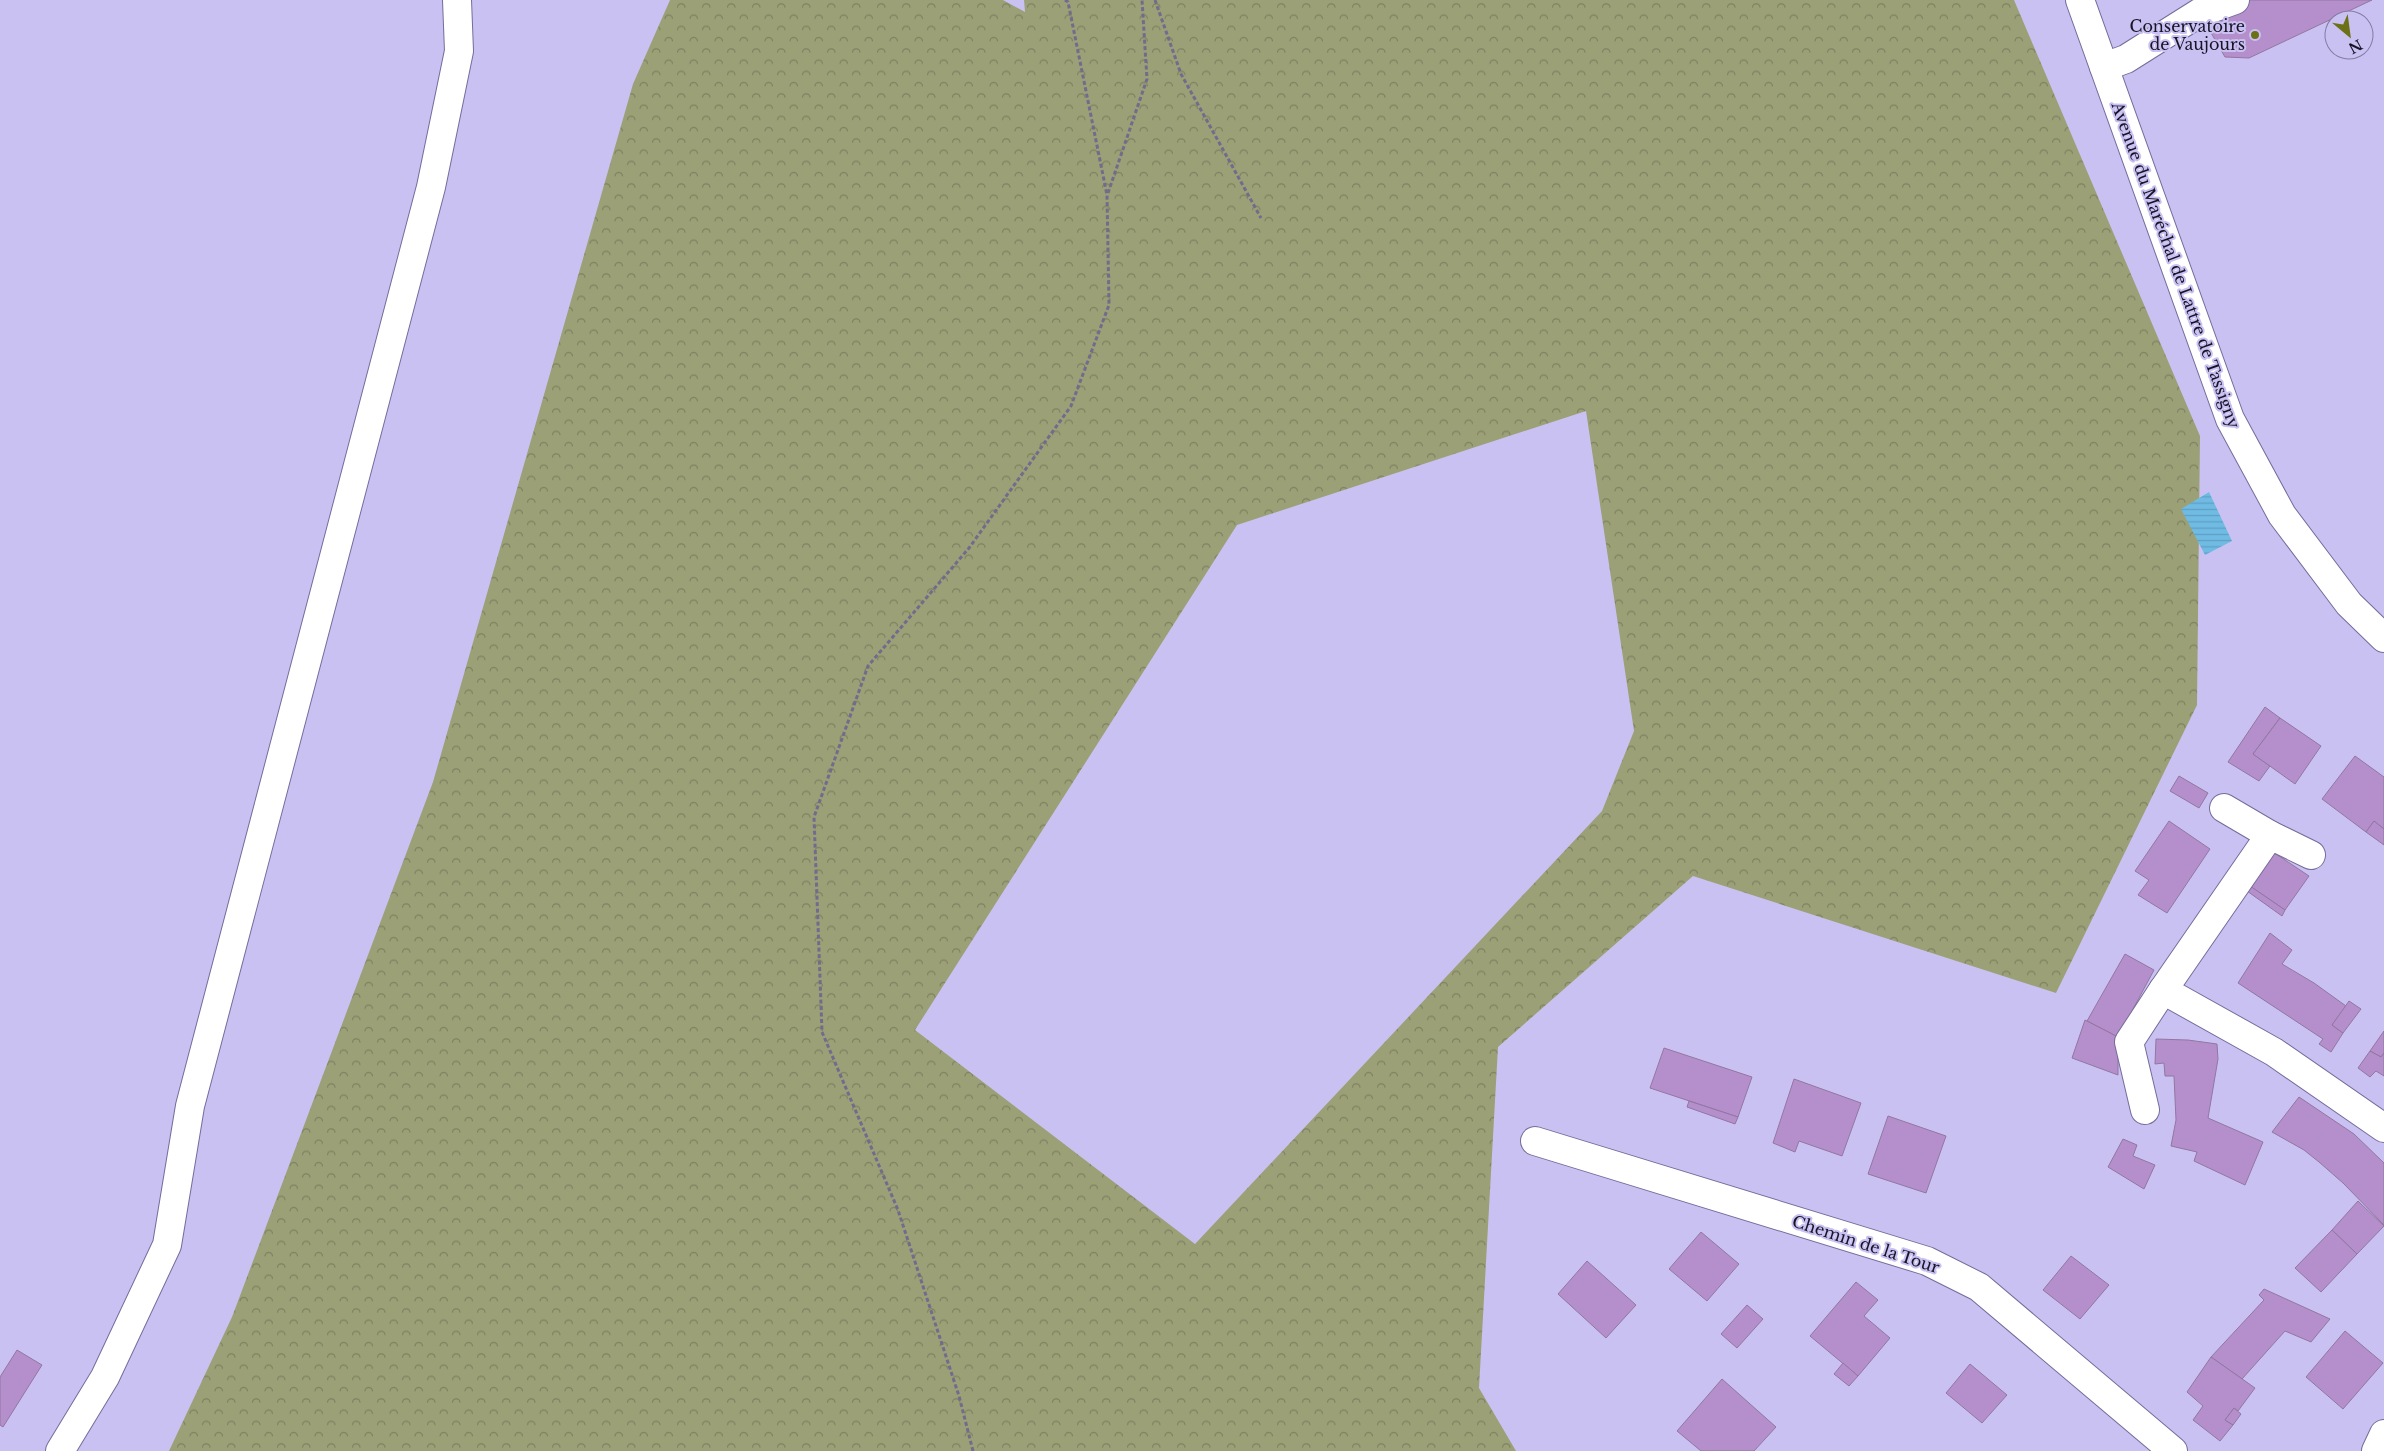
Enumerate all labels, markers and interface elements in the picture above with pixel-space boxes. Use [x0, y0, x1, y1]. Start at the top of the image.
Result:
north arrow [2324, 10, 2374, 60]
place label: Conservatoire de Vaujours [2130, 16, 2245, 54]
marker: Conservatoire de Vaujours [2249, 29, 2261, 41]
text: N [2345, 35, 2365, 57]
street label: Avenue du Maréchal de Lattre de Tassigny [2107, 98, 2245, 432]
street label: Chemin de la Tour [1790, 1211, 1943, 1277]

